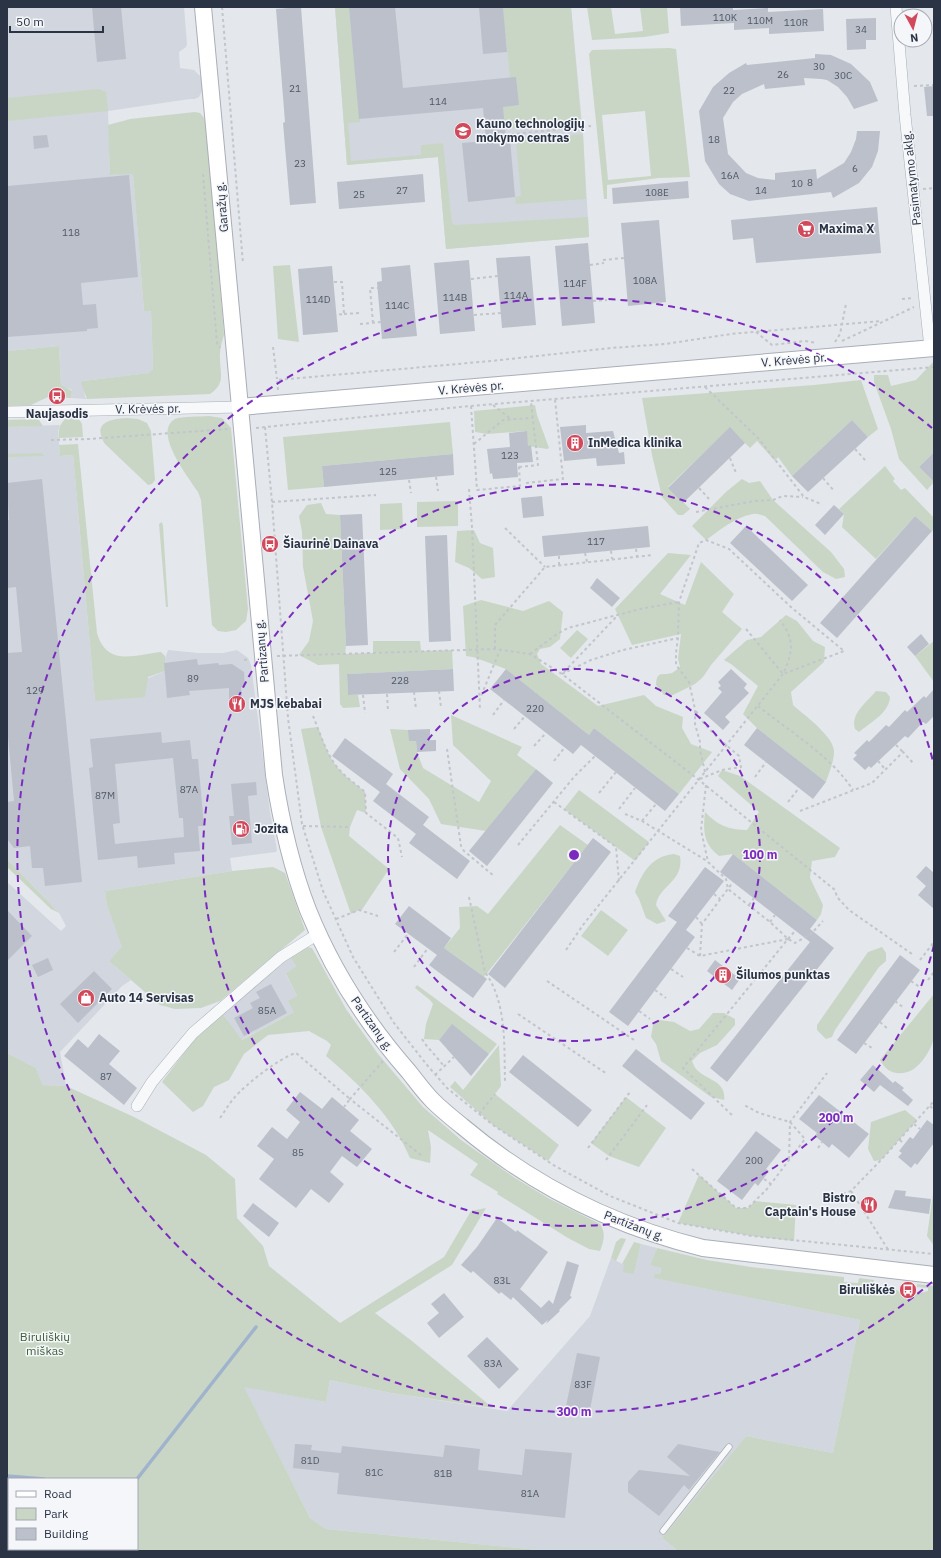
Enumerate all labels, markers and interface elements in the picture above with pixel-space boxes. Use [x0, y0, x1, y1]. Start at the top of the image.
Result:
scale bar [10, 8, 103, 34]
north arrow [893, 8, 933, 48]
house number: 110K [713, 11, 738, 24]
text: 50 m [16, 14, 44, 29]
house number: 110M [747, 14, 773, 27]
house number: 110R [784, 16, 808, 29]
house number: 34 [855, 23, 867, 36]
text: N [909, 30, 919, 45]
house number: 30 [813, 60, 825, 73]
house number: 26 [777, 68, 789, 81]
house number: 30C [834, 69, 852, 82]
house number: 21 [289, 82, 301, 95]
house number: 22 [723, 84, 735, 97]
house number: 114 [429, 95, 447, 108]
place label: Kauno technologijų mokymo centras [476, 116, 585, 145]
school or university icon: Kauno technologijų mokymo centras [453, 121, 473, 141]
street label: Pasimatymo aklg. [899, 130, 924, 226]
house number: 18 [708, 133, 720, 146]
house number: 23 [294, 157, 306, 170]
house number: 6 [852, 162, 858, 175]
house number: 16A [721, 169, 740, 182]
house number: 8 [807, 176, 813, 189]
house number: 10 [791, 177, 803, 190]
street label: Garažų g. [212, 181, 231, 233]
house number: 27 [396, 184, 408, 197]
house number: 14 [755, 184, 767, 197]
house number: 108E [645, 186, 669, 199]
house number: 25 [353, 188, 365, 201]
supermarket icon: Maxima X [796, 219, 816, 239]
place label: Maxima X [819, 221, 874, 236]
house number: 118 [62, 226, 80, 239]
house number: 108A [633, 274, 658, 287]
house number: 114F [563, 277, 587, 290]
house number: 114A [504, 289, 529, 302]
house number: 114B [443, 291, 467, 304]
house number: 114D [306, 293, 331, 306]
house number: 114C [385, 299, 409, 312]
street label: V. Krėvės pr. [761, 349, 827, 370]
street label: V. Krėvės pr. [438, 377, 504, 398]
bus stop icon: Naujasodis [47, 386, 67, 406]
street label: V. Krėvės pr. [115, 400, 181, 417]
place label: Naujasodis [26, 406, 88, 421]
building icon: InMedica klinika [565, 433, 585, 453]
place label: InMedica klinika [588, 435, 682, 450]
house number: 123 [501, 449, 519, 462]
house number: 125 [379, 465, 397, 478]
bus stop icon: Šiaurinė Dainava [260, 534, 280, 554]
place label: Šiaurinė Dainava [283, 535, 379, 551]
house number: 117 [587, 535, 605, 548]
street label: Partizanų g. [251, 619, 272, 683]
house number: 89 [187, 672, 199, 685]
house number: 228 [391, 674, 409, 687]
house number: 129 [26, 684, 44, 697]
restaurant icon: MJS kebabai [227, 694, 247, 714]
place label: MJS kebabai [250, 696, 322, 711]
house number: 220 [526, 702, 544, 715]
house number: 87A [180, 783, 199, 796]
house number: 87M [95, 789, 115, 802]
fuel station icon: Jozita [231, 819, 251, 839]
place label: Jozita [254, 821, 289, 836]
text: 100 m [742, 847, 778, 862]
centre of rings [567, 848, 581, 862]
building icon: Šilumos punktas [713, 965, 733, 985]
place label: Šilumos punktas [736, 966, 830, 982]
shop icon: Auto 14 Servisas [76, 988, 96, 1008]
place label: Auto 14 Servisas [99, 990, 194, 1005]
street label: Partizanų g. [348, 993, 397, 1054]
house number: 85A [258, 1004, 277, 1017]
house number: 87 [100, 1070, 112, 1083]
text: 200 m [818, 1110, 854, 1125]
house number: 85 [292, 1146, 304, 1159]
house number: 200 [745, 1154, 763, 1167]
place label: Bistro Captain's House [765, 1190, 856, 1219]
restaurant icon: Bistro Captain's House [859, 1195, 879, 1215]
street label: Partizanų g. [602, 1207, 666, 1244]
house number: 83L [493, 1274, 511, 1287]
bus stop icon: Biruliškės [898, 1280, 918, 1300]
place label: Biruliškės [839, 1282, 895, 1297]
park label: Biruliškių miškas [20, 1329, 70, 1358]
house number: 83A [484, 1357, 503, 1370]
house number: 83F [574, 1378, 592, 1391]
text: 300 m [556, 1404, 592, 1419]
house number: 81D [301, 1454, 320, 1467]
house number: 81C [365, 1466, 383, 1479]
house number: 81B [434, 1467, 452, 1480]
legend [8, 1478, 138, 1550]
text: Road [44, 1486, 72, 1501]
house number: 81A [521, 1487, 540, 1500]
text: Park [44, 1506, 69, 1521]
text: Building [44, 1526, 89, 1541]

